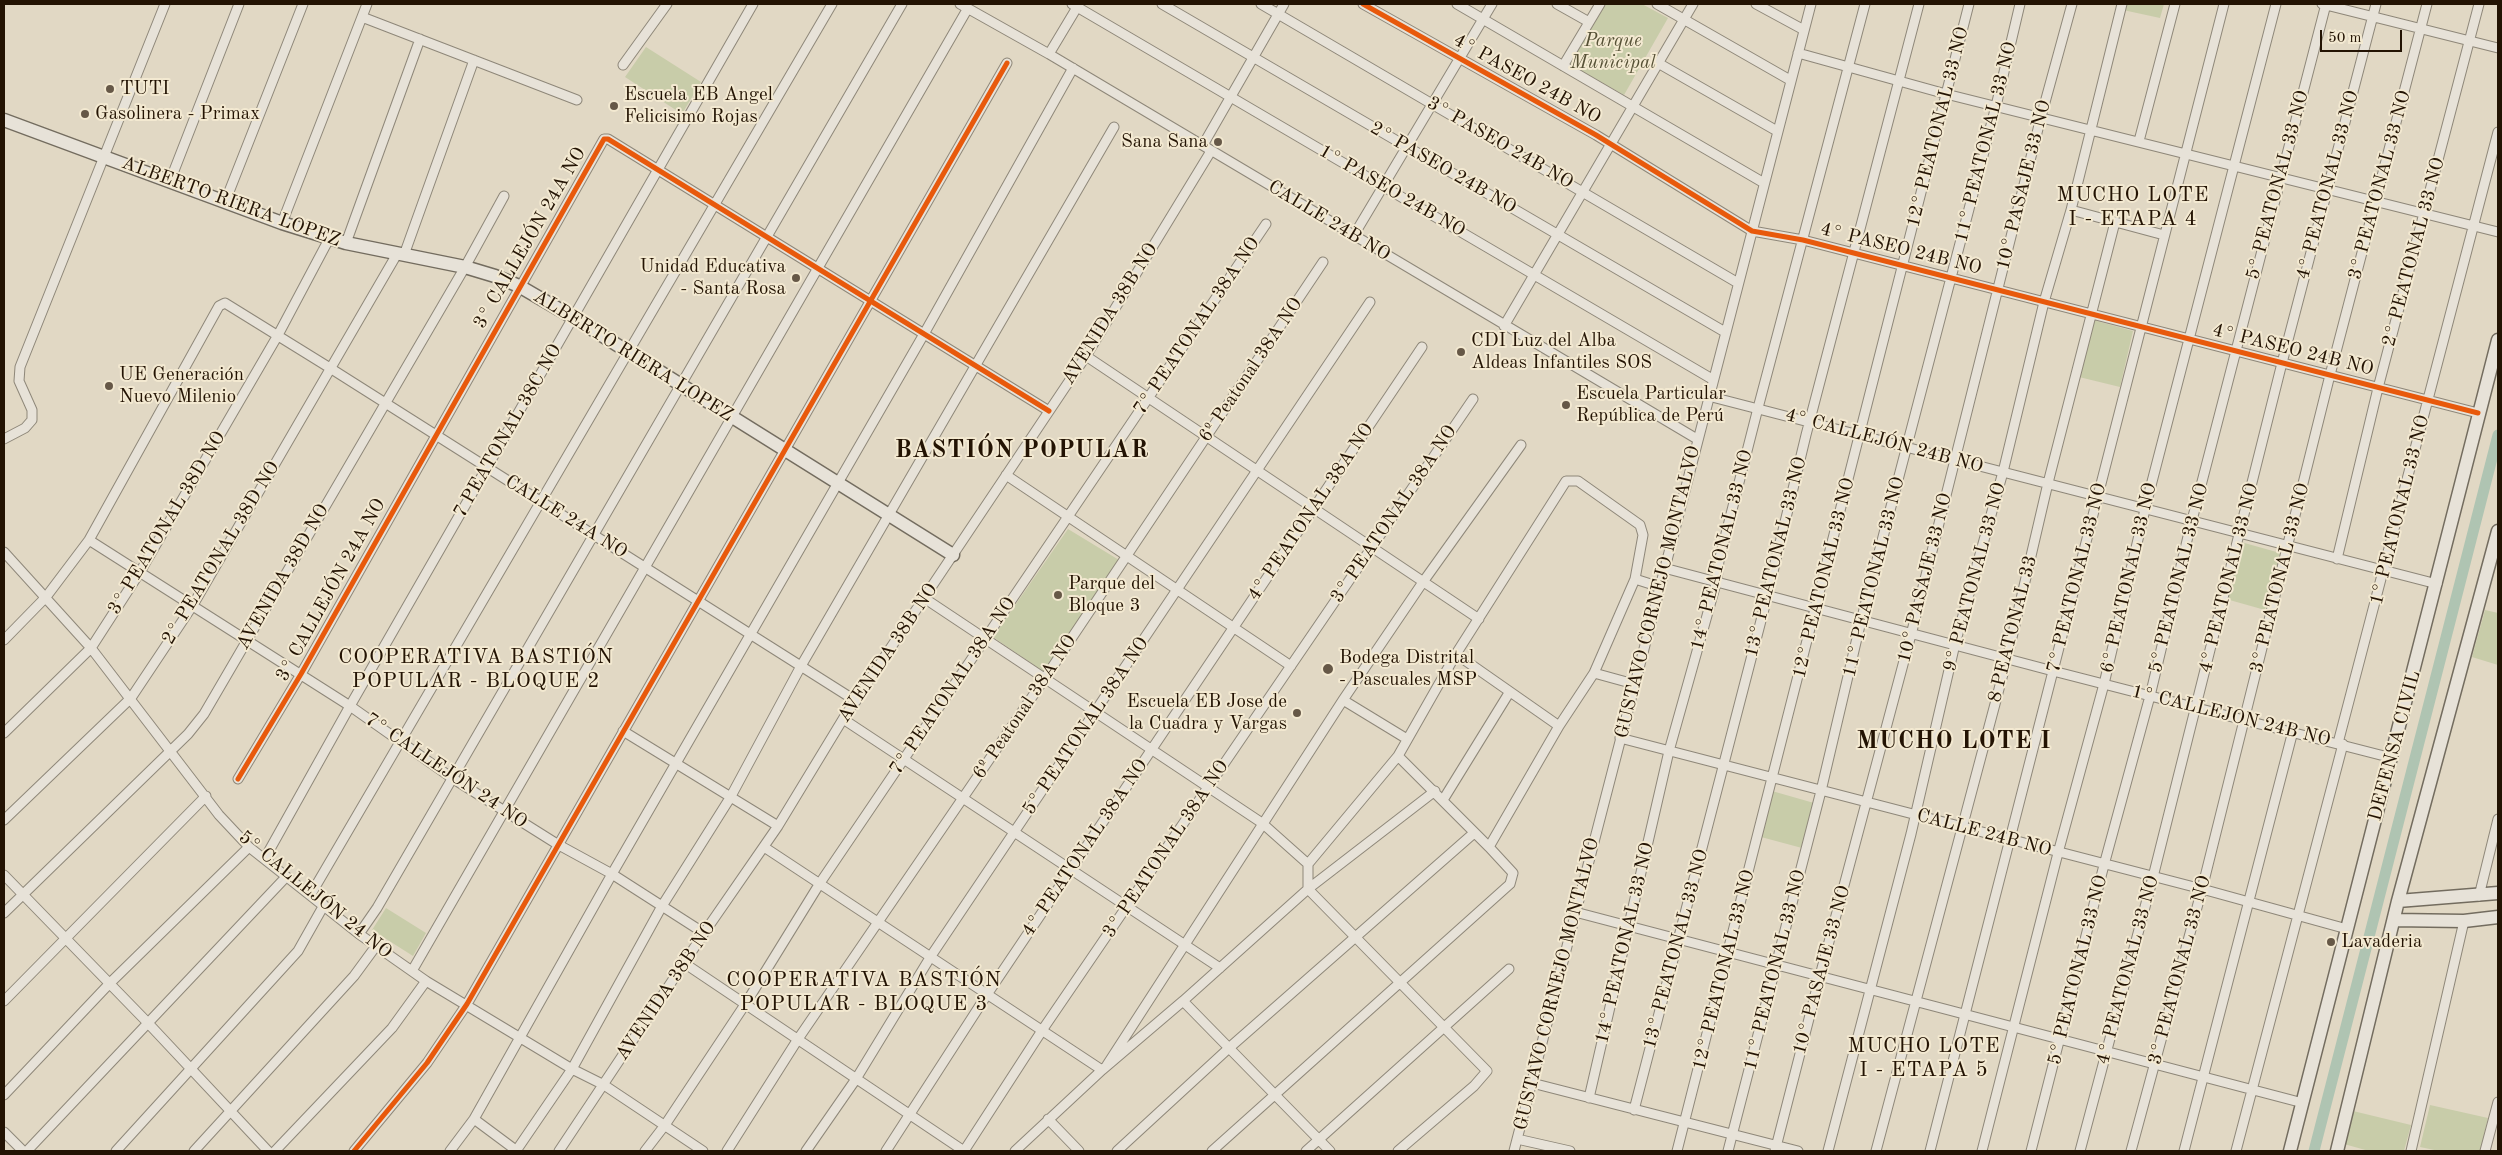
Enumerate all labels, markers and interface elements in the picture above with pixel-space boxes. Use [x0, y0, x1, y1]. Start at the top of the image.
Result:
scale bar [2322, 20, 2404, 52]
street label: 12° PEATONAL 33 NO [1902, 24, 1974, 230]
street label: 4° PASEO 24B NO [1449, 29, 1605, 129]
park label: Parque Municipal [1570, 30, 1656, 74]
text: 50 m [2328, 31, 2362, 46]
street label: 11° PEATONAL 33 NO [1950, 39, 2022, 245]
place label: TUTI [120, 78, 169, 100]
marker: TUTI [104, 83, 116, 95]
place label: Escuela EB Angel Felicisimo Rojas [624, 84, 773, 128]
street label: 5° PEATONAL 33 NO [2242, 88, 2314, 282]
street label: 4° PEATONAL 33 NO [2292, 88, 2364, 282]
street label: 3° PEATONAL 33 NO [2344, 88, 2416, 282]
street label: 3° PASEO 24B NO [1423, 92, 1577, 194]
street label: 10° PASAJE 33 NO [1992, 98, 2056, 272]
marker: Escuela EB Angel Felicisimo Rojas [608, 100, 620, 112]
place label: Gasolinera - Primax [95, 103, 260, 125]
marker: Gasolinera - Primax [79, 108, 91, 120]
street label: 2° PASEO 24B NO [1366, 117, 1520, 219]
place label: Sana Sana [1121, 131, 1208, 153]
marker: Sana Sana [1212, 136, 1224, 148]
street label: 1° PASEO 24B NO [1315, 140, 1469, 242]
street label: 3° CALLEJÓN 24A NO [469, 143, 591, 333]
street label: ALBERTO RIERA LOPEZ [118, 152, 344, 252]
street label: 2° PEATONAL 33 NO [2378, 155, 2450, 349]
street label: CALLE 24B NO [1264, 176, 1394, 266]
district label: MUCHO LOTE I - ETAPA 4 [2055, 182, 2211, 232]
street label: 4° PASEO 24B NO [1818, 218, 1984, 280]
street label: 7° PEATONAL 38A NO [1129, 233, 1265, 419]
street label: AVENIDA 38B NO [1057, 239, 1163, 389]
place label: Unidad Educativa - Santa Rosa [640, 256, 786, 300]
marker: Unidad Educativa - Santa Rosa [790, 272, 802, 284]
street label: ALBERTO RIERA LOPEZ [529, 285, 737, 427]
street label: 6º Peatonal 38A NO [1194, 293, 1308, 447]
street label: 4° PASEO 24B NO [2210, 319, 2376, 381]
place label: CDI Luz del Alba Aldeas Infantiles SOS [1471, 330, 1652, 374]
street label: 7 PEATONAL 38C NO [449, 340, 567, 522]
marker: CDI Luz del Alba Aldeas Infantiles SOS [1455, 346, 1467, 358]
place label: UE Generación Nuevo Milenio [119, 364, 244, 408]
marker: UE Generación Nuevo Milenio [103, 380, 115, 392]
place label: Escuela Particular República de Perú [1576, 383, 1726, 427]
marker: Escuela Particular República de Perú [1560, 399, 1572, 411]
street label: 4° CALLEJÓN 24B NO [1782, 404, 1986, 478]
street label: 1° PEATONAL 33 NO [2365, 413, 2435, 607]
street label: 4° PEATONAL 38A NO [1243, 419, 1379, 605]
street label: 3° PEATONAL 38A NO [1326, 421, 1462, 607]
street label: 3° PEATONAL 38D NO [103, 427, 231, 619]
district label: BASTIÓN POPULAR [893, 437, 1151, 465]
street label: GUSTAVO CORNEJO MONTALVO [1611, 443, 1705, 741]
street label: 14° PEATONAL 33 NO [1686, 447, 1758, 653]
street label: 13° PEATONAL 33 NO [1740, 454, 1812, 660]
street label: 2° PEATONAL 38D NO [157, 457, 285, 649]
street label: CALLE 24A NO [501, 470, 631, 564]
street label: 11° PEATONAL 33 NO [1838, 474, 1910, 680]
street label: 12° PEATONAL 33 NO [1788, 475, 1860, 681]
street label: 9° PEATONAL 33 NO [1939, 480, 2011, 674]
street label: 6° PEATONAL 33 NO [2096, 480, 2162, 676]
street label: 7° PEATONAL 33 NO [2042, 481, 2112, 675]
street label: 5° PEATONAL 33 NO [2144, 481, 2214, 675]
street label: 4° PEATONAL 33 NO [2194, 481, 2264, 675]
street label: 3° PEATONAL 33 NO [2245, 481, 2315, 675]
street label: 10° PASAJE 33 NO [1893, 491, 1957, 665]
street label: 3° CALLEJÓN 24A NO [271, 495, 391, 685]
street label: AVENIDA 38D NO [232, 500, 334, 654]
street label: 8 PEATONAL 33 [1984, 553, 2042, 705]
place label: Parque del Bloque 3 [1068, 573, 1155, 617]
street label: AVENIDA 38B NO [833, 579, 943, 727]
marker: Parque del Bloque 3 [1052, 589, 1064, 601]
street label: 7° PEATONAL 38A NO [885, 593, 1021, 779]
street label: 6º Peatonal 38A NO [968, 630, 1082, 784]
street label: 5° PEATONAL 38A NO [1018, 633, 1154, 819]
district label: COOPERATIVA BASTIÓN POPULAR - BLOQUE 2 [336, 644, 616, 694]
place label: Bodega Distrital - Pascuales MSP [1339, 647, 1477, 691]
marker: Bodega Distrital - Pascuales MSP [1321, 662, 1335, 676]
street label: DEFENSA CIVIL [2364, 668, 2426, 824]
street label: 1° CALLEJON 24B NO [2129, 680, 2333, 752]
place label: Escuela EB Jose de la Cuadra y Vargas [1126, 691, 1287, 735]
marker: Escuela EB Jose de la Cuadra y Vargas [1291, 707, 1303, 719]
street label: 7° CALLEJÓN 24 NO [360, 708, 532, 834]
district label: MUCHO LOTE I [1855, 728, 2053, 756]
street label: 4° PEATONAL 38A NO [1017, 755, 1153, 941]
street label: 3° PEATONAL 38A NO [1098, 756, 1234, 942]
street label: CALLE 24B NO [1914, 804, 2054, 862]
street label: 5° CALLEJÓN 24 NO [234, 826, 396, 964]
street label: GUSTAVO CORNEJO MONTALVO [1510, 835, 1604, 1133]
street label: 14° PEATONAL 33 NO [1591, 840, 1659, 1046]
street label: 13° PEATONAL 33 NO [1638, 847, 1714, 1051]
street label: 12° PEATONAL 33 NO [1688, 867, 1760, 1073]
street label: 11° PEATONAL 33 NO [1739, 867, 1811, 1073]
street label: 5° PEATONAL 33 NO [2043, 873, 2113, 1067]
street label: 4° PEATONAL 33 NO [2092, 873, 2164, 1067]
street label: 3° PEATONAL 33 NO [2144, 873, 2216, 1067]
street label: 10° PASAJE 33 NO [1788, 883, 1856, 1057]
street label: AVENIDA 38B NO [611, 917, 721, 1065]
place label: Lavaderia [2341, 931, 2422, 953]
marker: Lavaderia [2325, 936, 2337, 948]
district label: COOPERATIVA BASTIÓN POPULAR - BLOQUE 3 [724, 967, 1004, 1017]
district label: MUCHO LOTE I - ETAPA 5 [1846, 1033, 2002, 1083]

